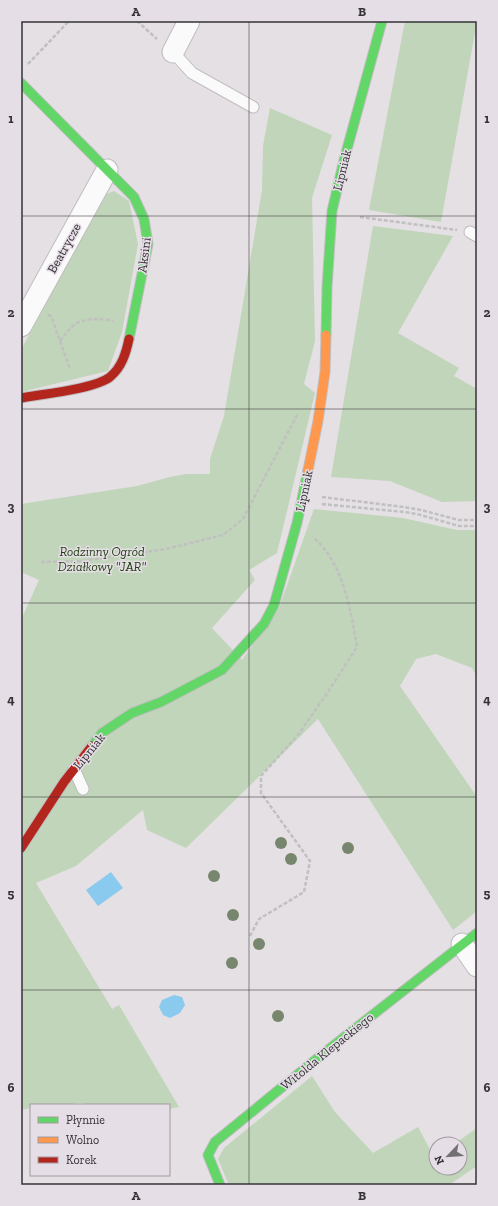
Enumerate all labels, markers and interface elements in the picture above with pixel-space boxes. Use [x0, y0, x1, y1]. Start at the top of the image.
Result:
text: A [132, 4, 141, 19]
text: B [358, 4, 366, 19]
text: 1 [8, 111, 14, 126]
text: 1 [484, 111, 490, 126]
street label: Lipniak [330, 148, 354, 192]
street label: Beatrycze [44, 220, 84, 276]
street label: Aksini [134, 236, 154, 274]
text: 2 [8, 305, 15, 320]
text: 2 [484, 305, 491, 320]
street label: Lipniak [292, 469, 316, 513]
text: 3 [8, 499, 15, 514]
text: 3 [484, 499, 491, 514]
park label: Rodzinny Ogród Działkowy "JAR" [58, 544, 146, 574]
text: 4 [7, 692, 15, 707]
text: 4 [483, 692, 491, 707]
street label: Lipniak [70, 730, 108, 772]
text: 5 [8, 886, 15, 901]
text: 5 [484, 886, 491, 901]
street label: Witolda Klepackiego [278, 1009, 376, 1093]
text: 6 [8, 1080, 15, 1095]
text: 6 [484, 1080, 491, 1095]
legend [30, 1104, 170, 1176]
text: Płynnie [66, 1113, 105, 1127]
text: Wolno [66, 1133, 99, 1147]
north arrow [428, 1136, 468, 1176]
text: Korek [66, 1153, 97, 1167]
text: N [431, 1153, 447, 1167]
text: A [132, 1188, 141, 1203]
text: B [358, 1188, 366, 1203]

